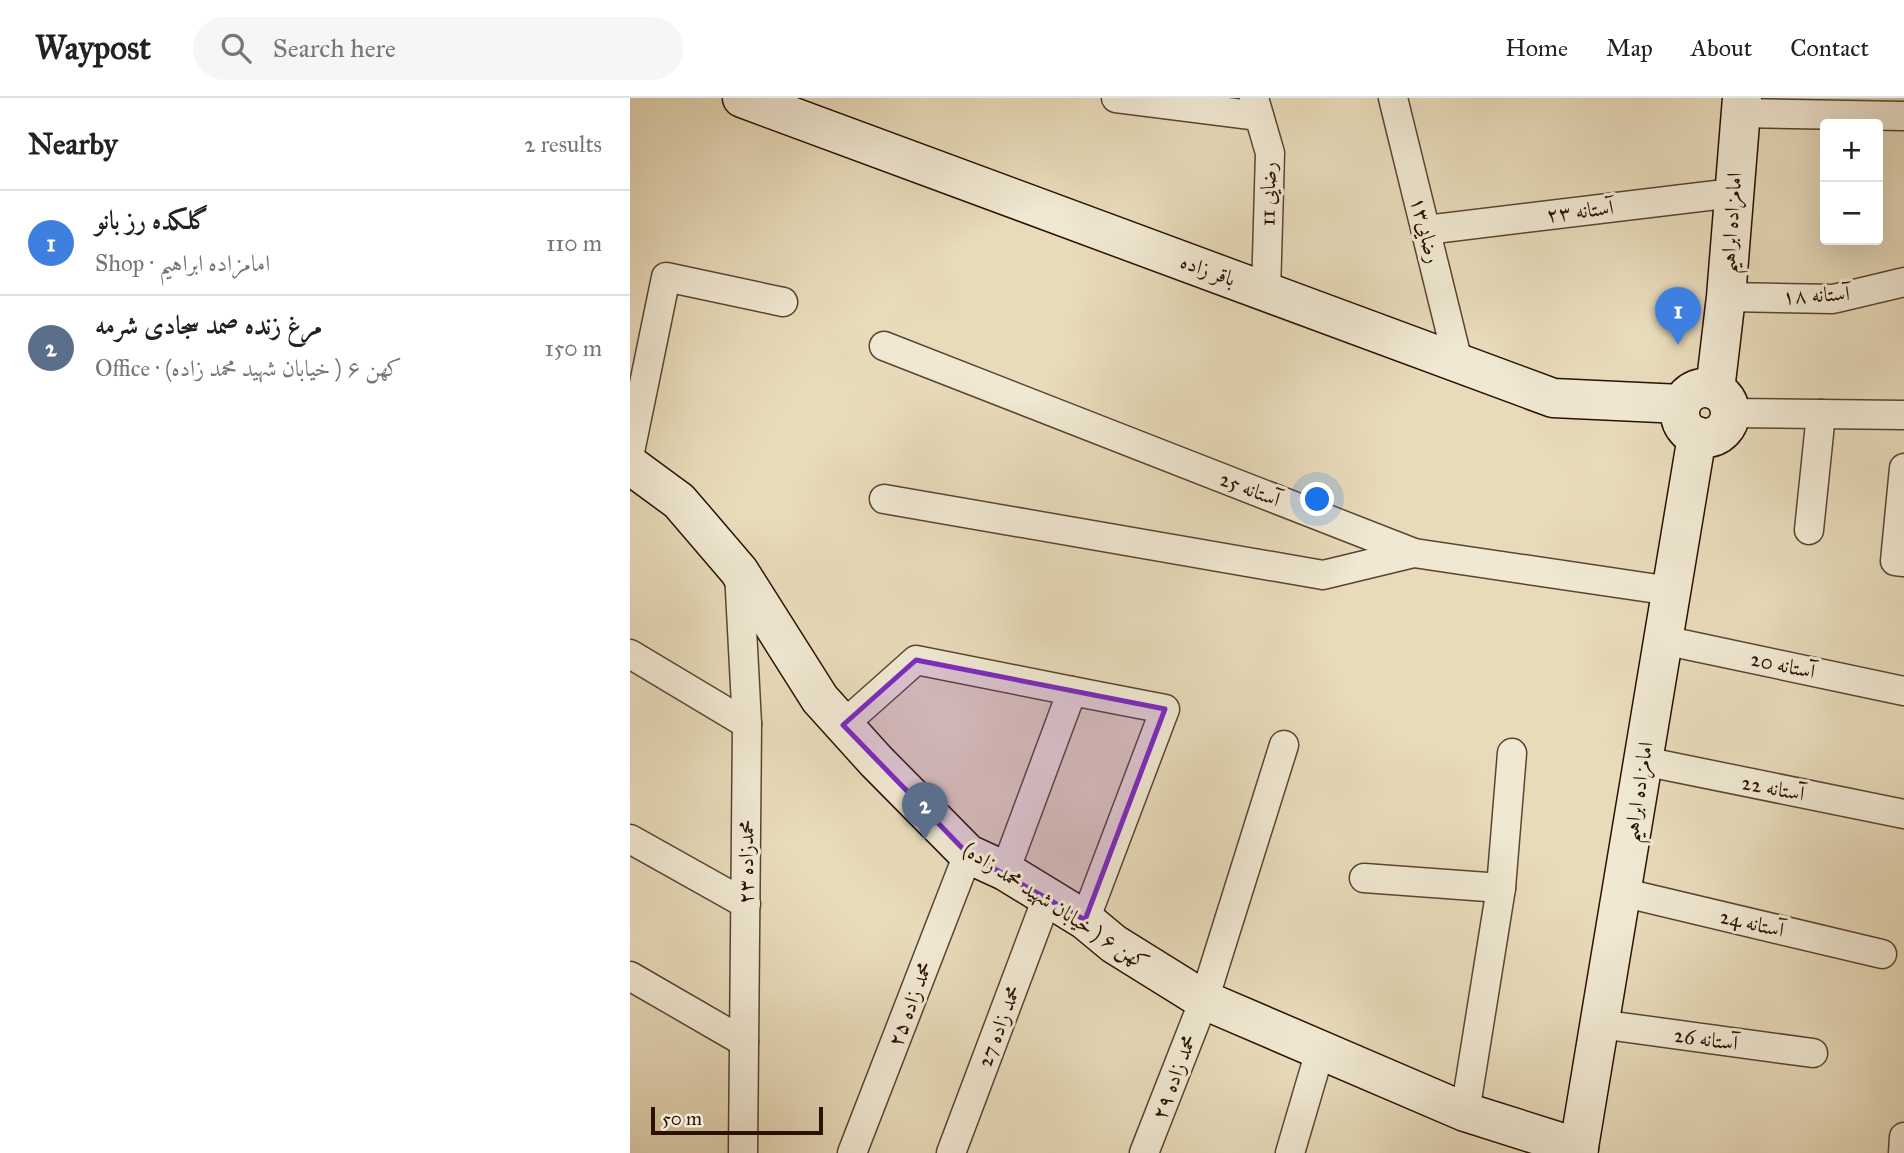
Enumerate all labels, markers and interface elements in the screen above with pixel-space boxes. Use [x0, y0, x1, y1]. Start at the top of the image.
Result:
search box [193, 17, 683, 80]
text: Waypost [35, 28, 151, 68]
icon: search [217, 29, 255, 67]
text: Search here [273, 32, 396, 64]
text: Home [1505, 33, 1568, 63]
text: Map [1606, 33, 1653, 63]
text: About [1691, 33, 1752, 63]
text: Contact [1790, 33, 1869, 63]
map controls [1820, 119, 1883, 245]
button: + [1820, 119, 1883, 182]
text: Nearby [28, 126, 118, 162]
text: 2 results [524, 130, 602, 158]
street label: رضایی 11 [1254, 162, 1283, 226]
street label: امامزاده ابراهیم [1714, 172, 1755, 275]
button: − [1820, 182, 1883, 245]
street label: رضایی۱۳ [1404, 194, 1447, 266]
street label: آستانه ۲۳ [1545, 194, 1617, 228]
text: گلکده رز بانو [95, 204, 209, 236]
text: 1 [46, 229, 56, 257]
text: 110 m [546, 229, 602, 257]
street label: باقر زاده [1177, 248, 1239, 292]
text: Shop · امامزاده ابراهیم [95, 249, 270, 277]
street label: آستانه ۱۸ [1782, 280, 1853, 310]
pin: 1 [1655, 287, 1701, 345]
text: مرغ زنده صمد سجادی شرمه [95, 309, 322, 341]
text: 2 [45, 334, 57, 362]
text: 150 m [545, 334, 602, 362]
text: Office · کهن ۶ ( خیابان شهید محمد زاده) [95, 354, 402, 382]
street label: آستانه 25 [1216, 466, 1286, 513]
your location [1300, 482, 1334, 516]
street label: آستانه 20 [1748, 645, 1820, 685]
street label: امامزاده ابراهیم [1617, 740, 1667, 845]
street label: آستانه 22 [1739, 769, 1809, 807]
pin: 2 [902, 782, 948, 840]
street label: محمدزاده ۲۳ [732, 819, 760, 904]
street label: کهن ۶ ( خیابان شهید محمد زاده) [958, 836, 1154, 977]
street label: آستانه 24 [1717, 903, 1789, 944]
street label: محمد زاده ۲۵ [882, 958, 938, 1050]
street label: محمد زاده 27 [972, 981, 1027, 1071]
street label: آستانه 26 [1672, 1022, 1742, 1057]
street label: محمد زاده ۲۹ [1146, 1031, 1202, 1123]
scale bar [651, 1104, 822, 1136]
text: 50 m [662, 1107, 702, 1130]

